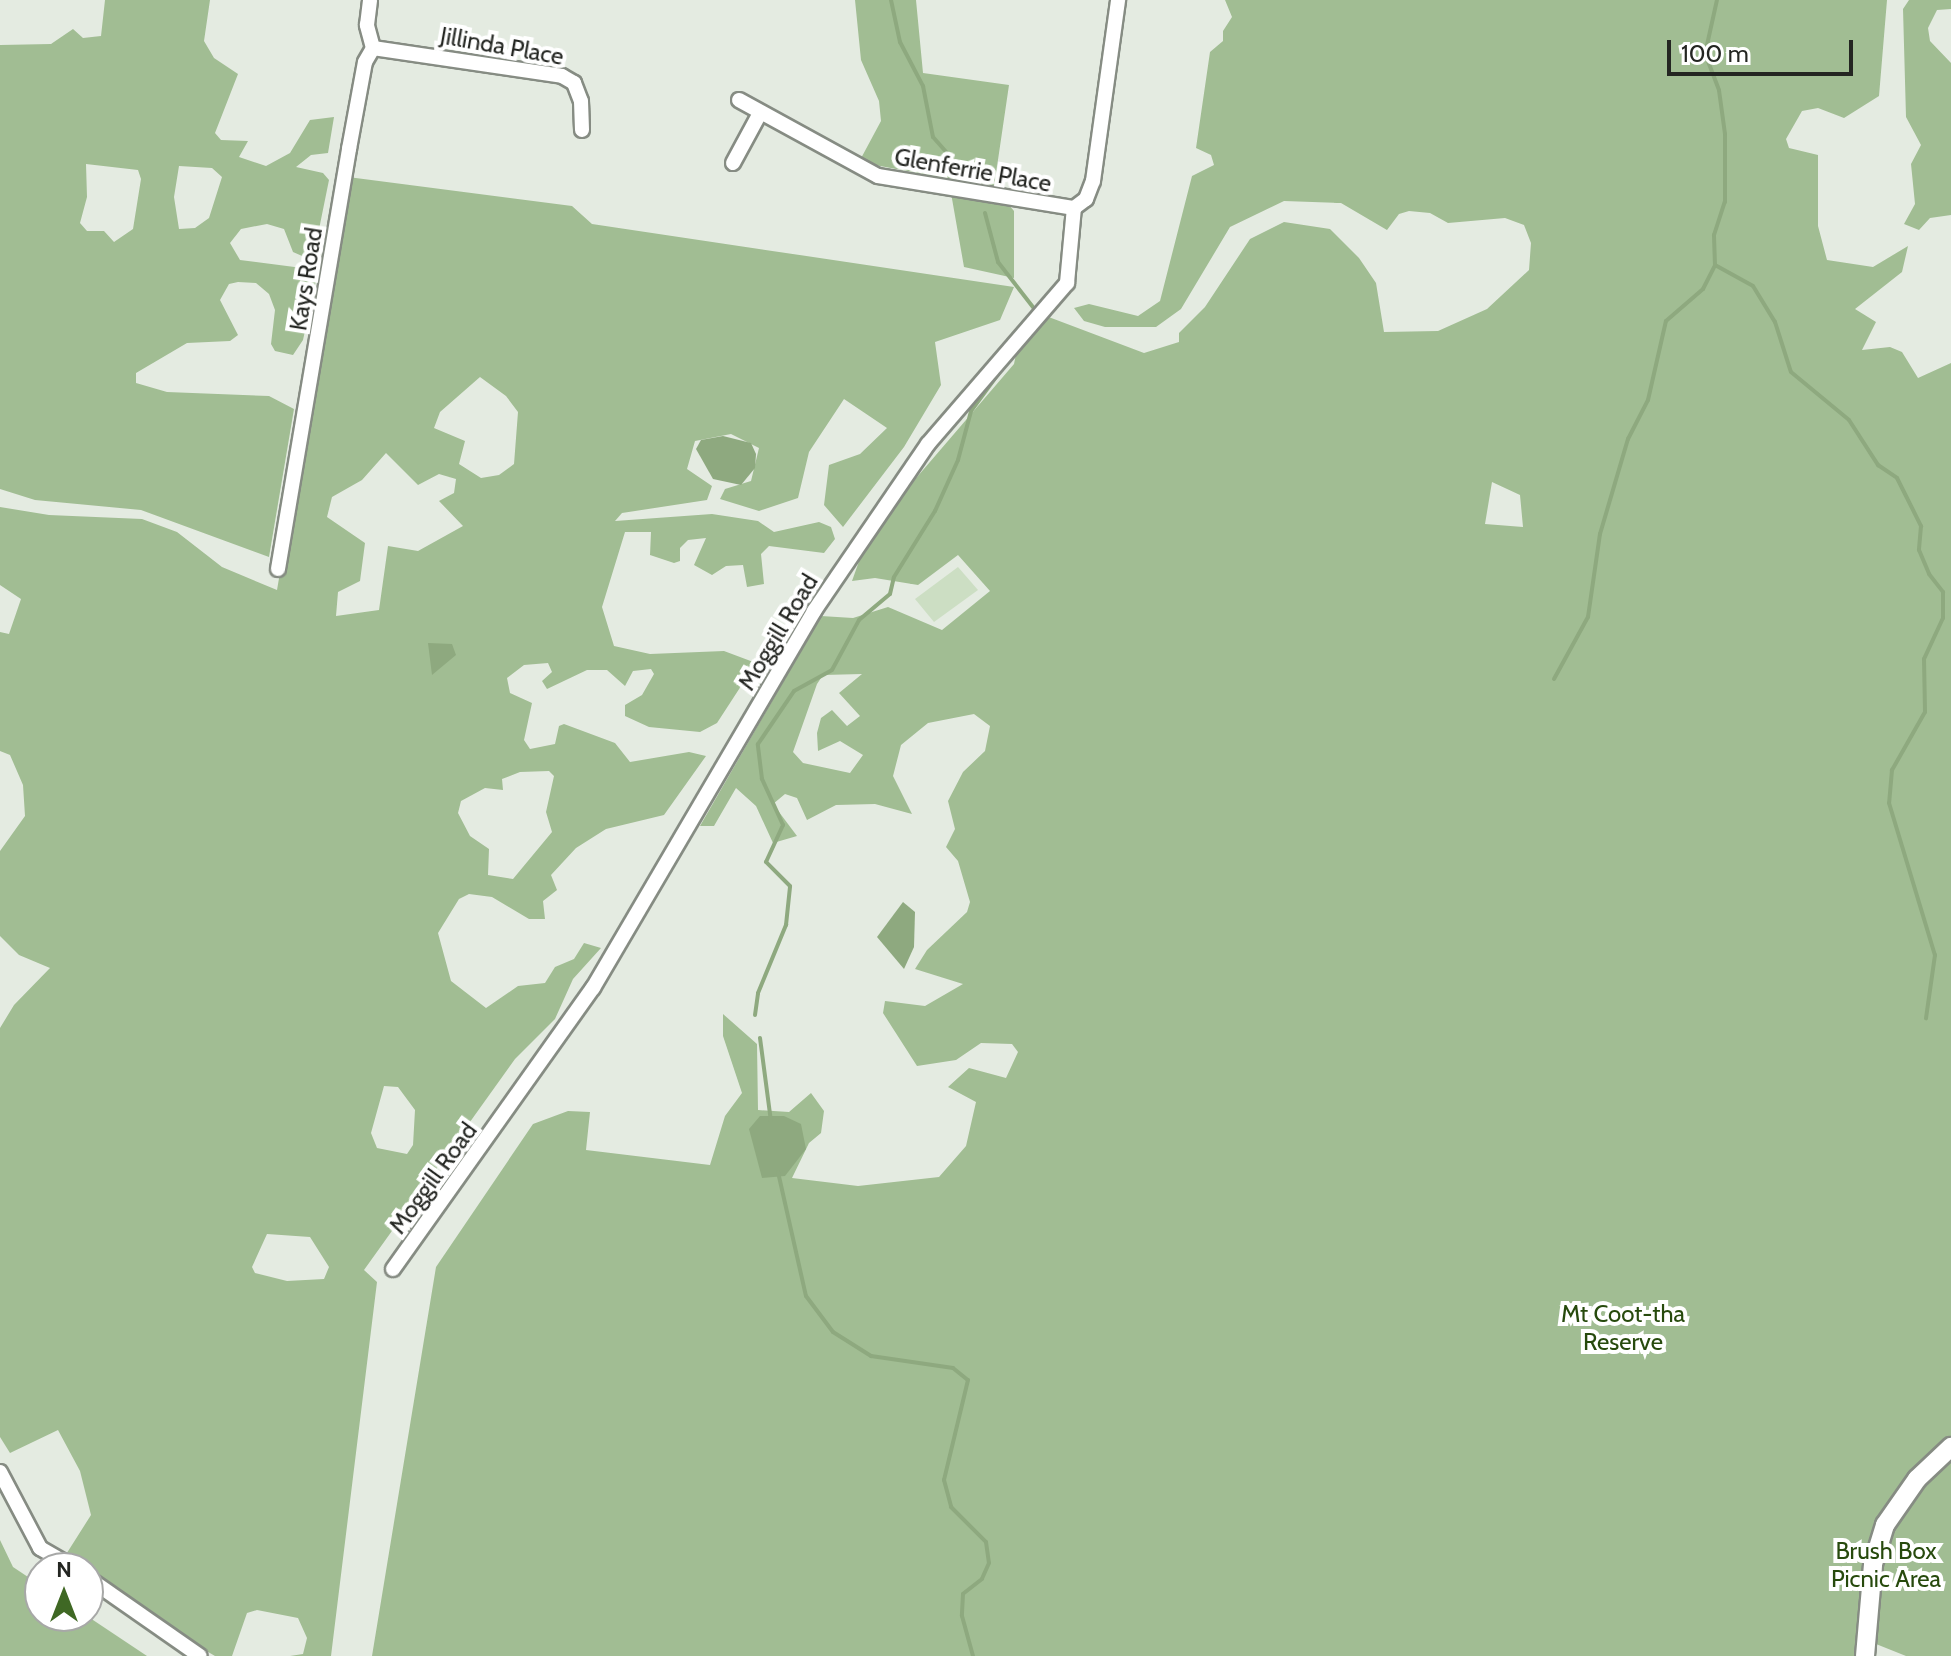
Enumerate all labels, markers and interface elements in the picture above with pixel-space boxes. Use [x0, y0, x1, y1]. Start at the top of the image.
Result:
street label: Jillinda Place [438, 21, 566, 71]
scale bar [1671, 24, 1857, 74]
text: 100 m [1681, 39, 1749, 68]
street label: Glenferrie Place [892, 142, 1054, 198]
street label: Kays Road [284, 225, 328, 333]
street label: Moggill Road [732, 569, 824, 695]
street label: Moggill Road [383, 1117, 483, 1239]
park label: Mt Coot-tha Reserve [1561, 1300, 1685, 1356]
park label: Brush Box Picnic Area [1831, 1537, 1941, 1593]
north arrow [24, 1552, 104, 1632]
text: N [56, 1556, 72, 1583]

